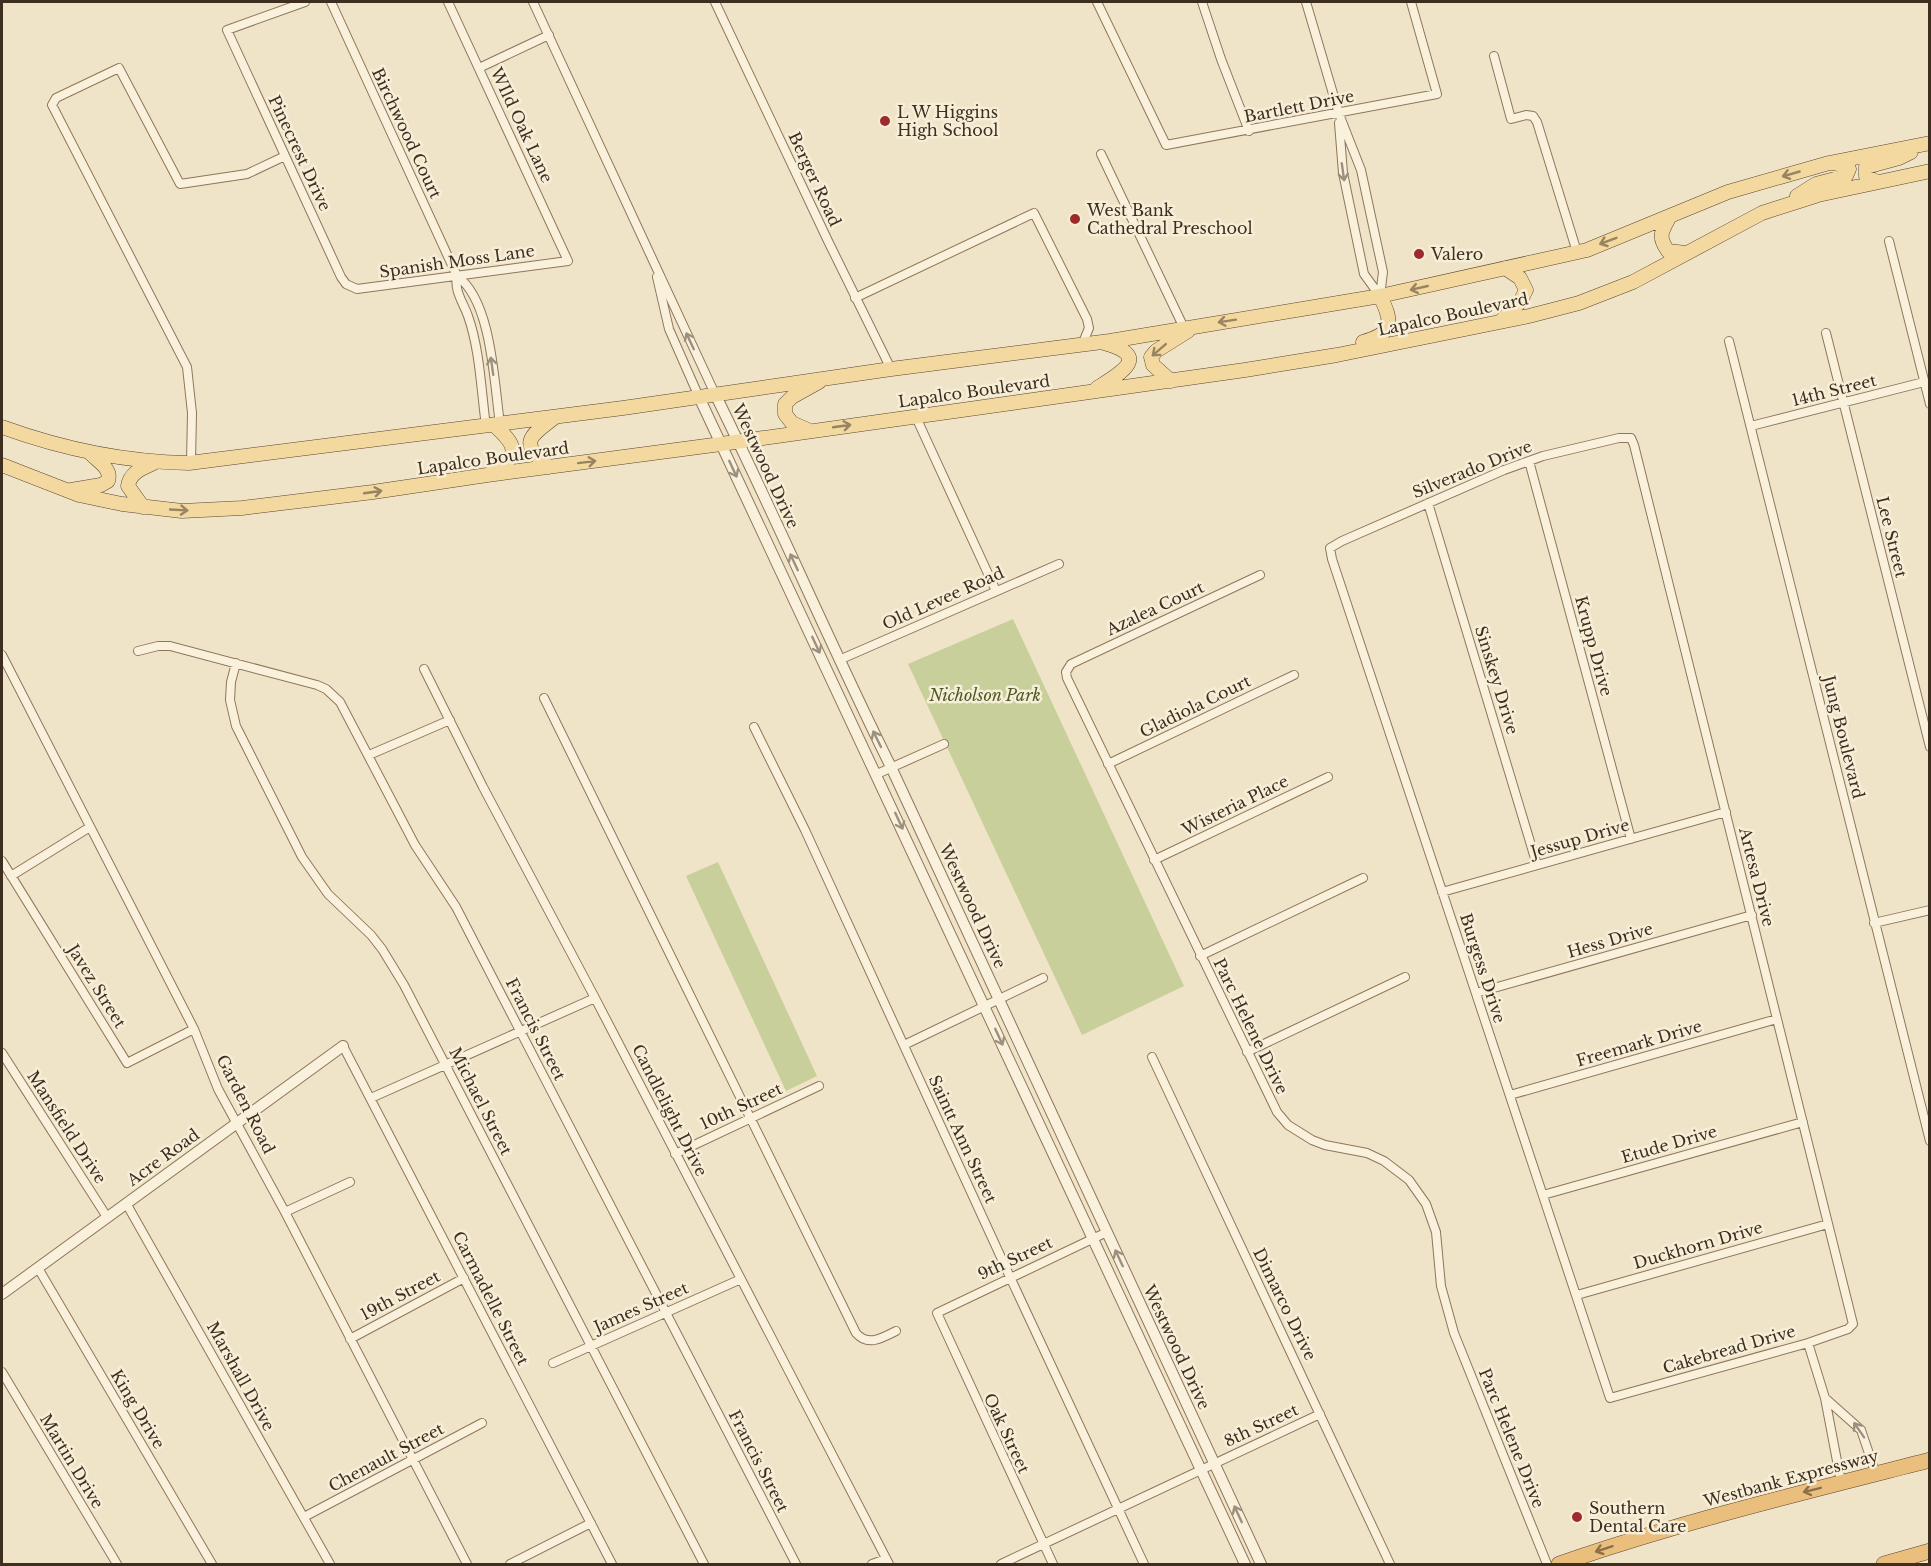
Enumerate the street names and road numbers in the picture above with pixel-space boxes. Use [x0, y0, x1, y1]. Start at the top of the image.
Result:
street label: WIld Oak Lane [486, 63, 557, 186]
street label: Birchwood Court [368, 65, 446, 201]
street label: Bartlett Drive [1242, 86, 1356, 126]
street label: Pinecrest Drive [264, 92, 336, 214]
street label: Berger Road [784, 128, 846, 230]
street label: Spanish Moss Lane [378, 240, 536, 282]
street label: Lapalco Boulevard [1376, 288, 1530, 340]
street label: Lapalco Boulevard [897, 370, 1052, 412]
street label: 14th Street [1790, 370, 1878, 410]
street label: Westwood Drive [728, 399, 804, 532]
street label: Silverado Drive [1409, 436, 1535, 502]
street label: Lapalco Boulevard [416, 437, 571, 479]
street label: Lee Street [1872, 494, 1912, 580]
street label: Old Levee Road [879, 562, 1007, 634]
street label: Azalea Court [1102, 577, 1207, 640]
street label: Krupp Drive [1571, 594, 1617, 698]
street label: Sinskey Drive [1471, 623, 1523, 737]
street label: Gladiola Court [1136, 671, 1254, 741]
street label: Jung Boulevard [1819, 671, 1869, 801]
street label: Wisteria Place [1178, 771, 1291, 840]
street label: Jessup Drive [1527, 814, 1632, 862]
street label: Artesa Drive [1735, 824, 1779, 929]
street label: Westwood Drive [935, 839, 1011, 972]
street label: Burgess Drive [1456, 911, 1510, 1025]
street label: Hess Drive [1565, 918, 1655, 962]
street label: Javez Street [62, 939, 131, 1031]
street label: Parc Helene Drive [1209, 955, 1293, 1097]
street label: Francis Street [502, 975, 570, 1083]
street label: Freemark Drive [1574, 1015, 1704, 1071]
street label: Candlelight Drive [628, 1041, 712, 1179]
street label: Michael Street [445, 1044, 517, 1158]
street label: Garden Road [212, 1051, 280, 1157]
street label: Mansfield Drive [23, 1067, 111, 1187]
street label: Saintt Ann Street [925, 1072, 1001, 1206]
street label: 10th Street [697, 1078, 785, 1134]
street label: Etude Drive [1619, 1121, 1719, 1167]
street label: Acre Road [122, 1124, 203, 1191]
street label: Duckhorn Drive [1631, 1217, 1765, 1273]
street label: Carmadelle Street [449, 1228, 533, 1368]
street label: 9th Street [974, 1232, 1056, 1284]
street label: Dimarco Drive [1249, 1245, 1321, 1363]
street label: 19th Street [357, 1266, 443, 1324]
street label: James Street [589, 1277, 691, 1337]
street label: Westwood Drive [1139, 1280, 1215, 1413]
street label: Marshall Drive [203, 1318, 279, 1434]
street label: Cakebread Drive [1660, 1320, 1798, 1378]
street label: Parc Helene Drive [1475, 1365, 1549, 1511]
street label: King Drive [107, 1366, 169, 1452]
street label: Oak Street [980, 1390, 1034, 1476]
street label: 8th Street [1221, 1399, 1301, 1451]
street label: Francis Street [725, 1407, 793, 1515]
street label: Martin Drive [36, 1410, 108, 1512]
street label: Chenault Street [325, 1418, 447, 1496]
street label: Westbank Expressway [1700, 1445, 1881, 1511]

